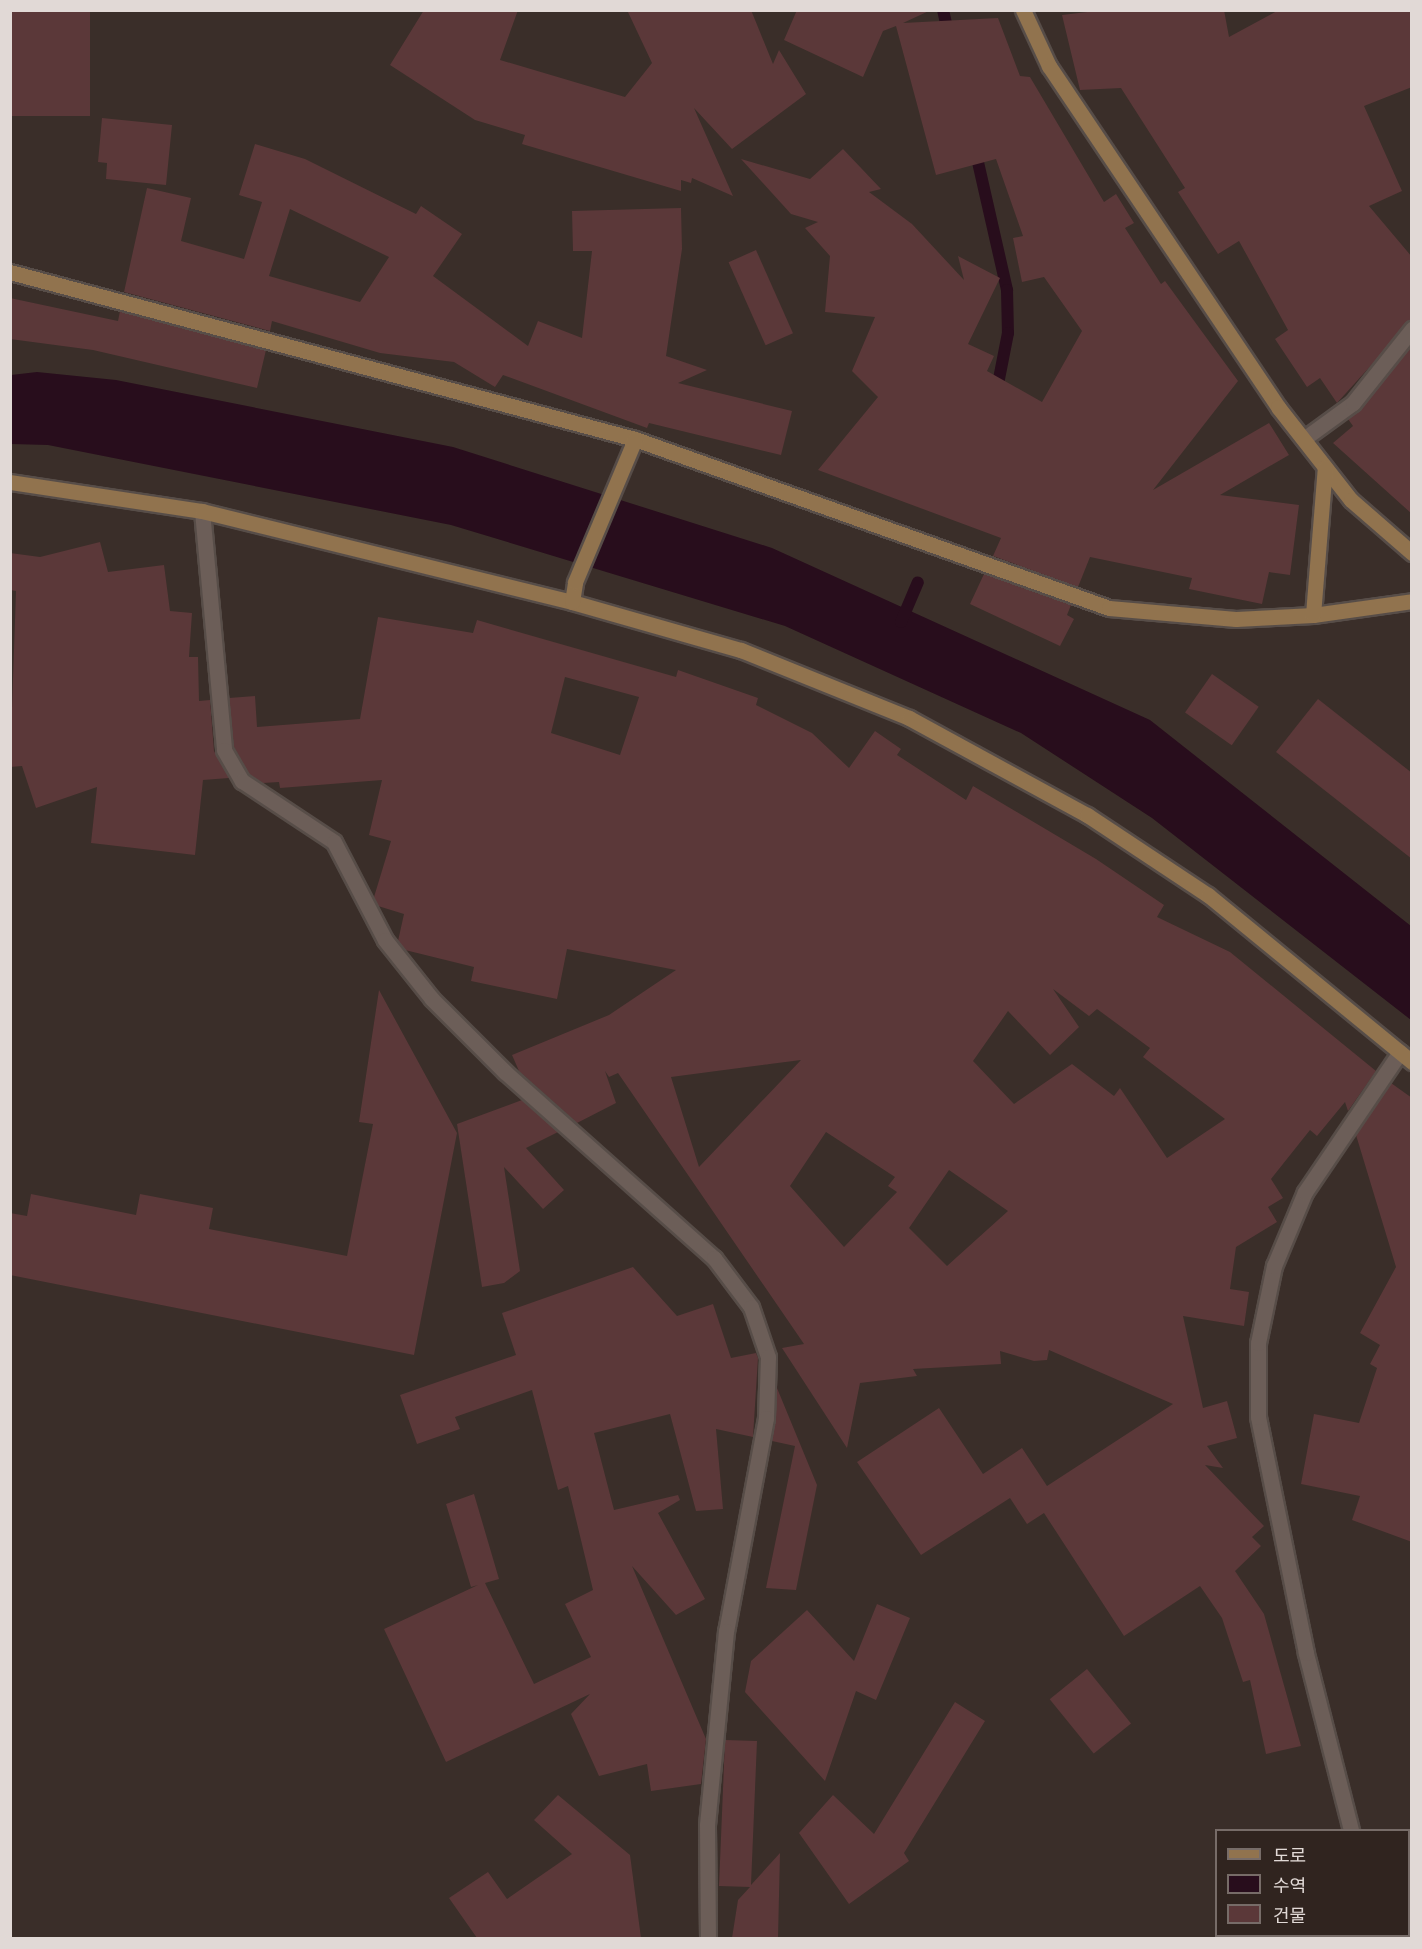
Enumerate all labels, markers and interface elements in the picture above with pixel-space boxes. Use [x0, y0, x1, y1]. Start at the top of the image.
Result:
legend [1215, 1829, 1410, 1937]
text: 도로 [1273, 1843, 1306, 1867]
text: 수역 [1273, 1873, 1306, 1897]
text: 건물 [1273, 1903, 1306, 1927]

